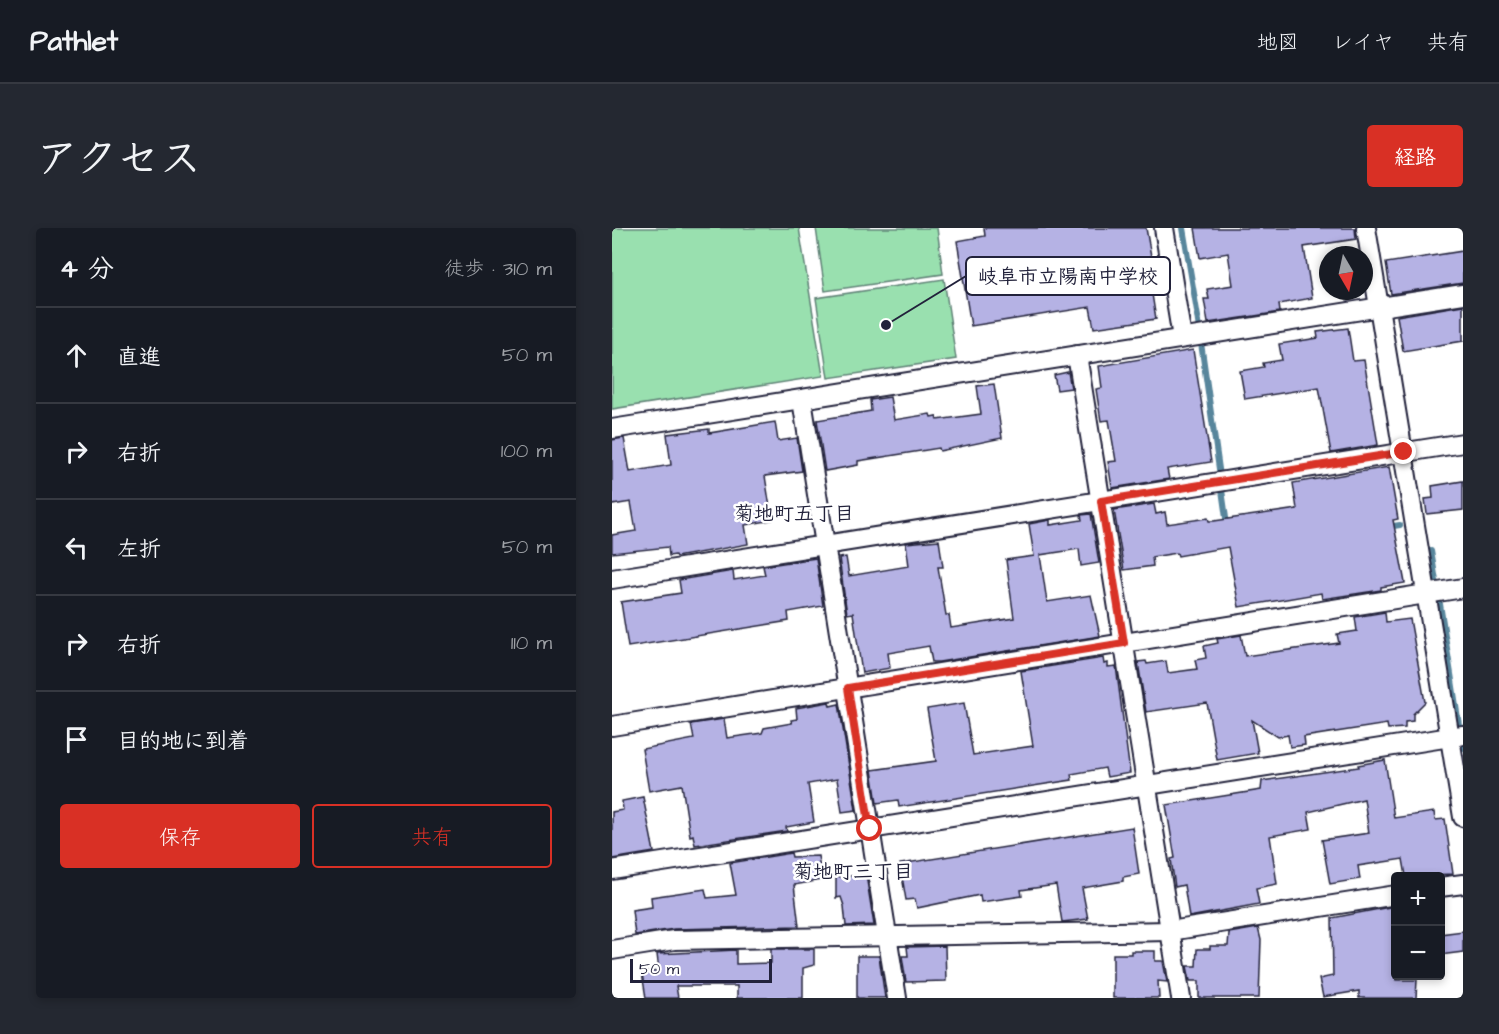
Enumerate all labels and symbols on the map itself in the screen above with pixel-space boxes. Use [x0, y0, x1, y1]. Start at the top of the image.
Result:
north arrow [1319, 246, 1373, 300]
callout: 岐阜市立陽南中学校 [966, 257, 1170, 295]
text: 岐阜市立陽南中学校 [978, 263, 1158, 291]
route end [1390, 438, 1416, 464]
district label: 菊地町五丁目 [734, 500, 854, 528]
route start [856, 815, 882, 841]
district label: 菊地町三丁目 [793, 858, 913, 886]
scale bar [630, 956, 772, 984]

